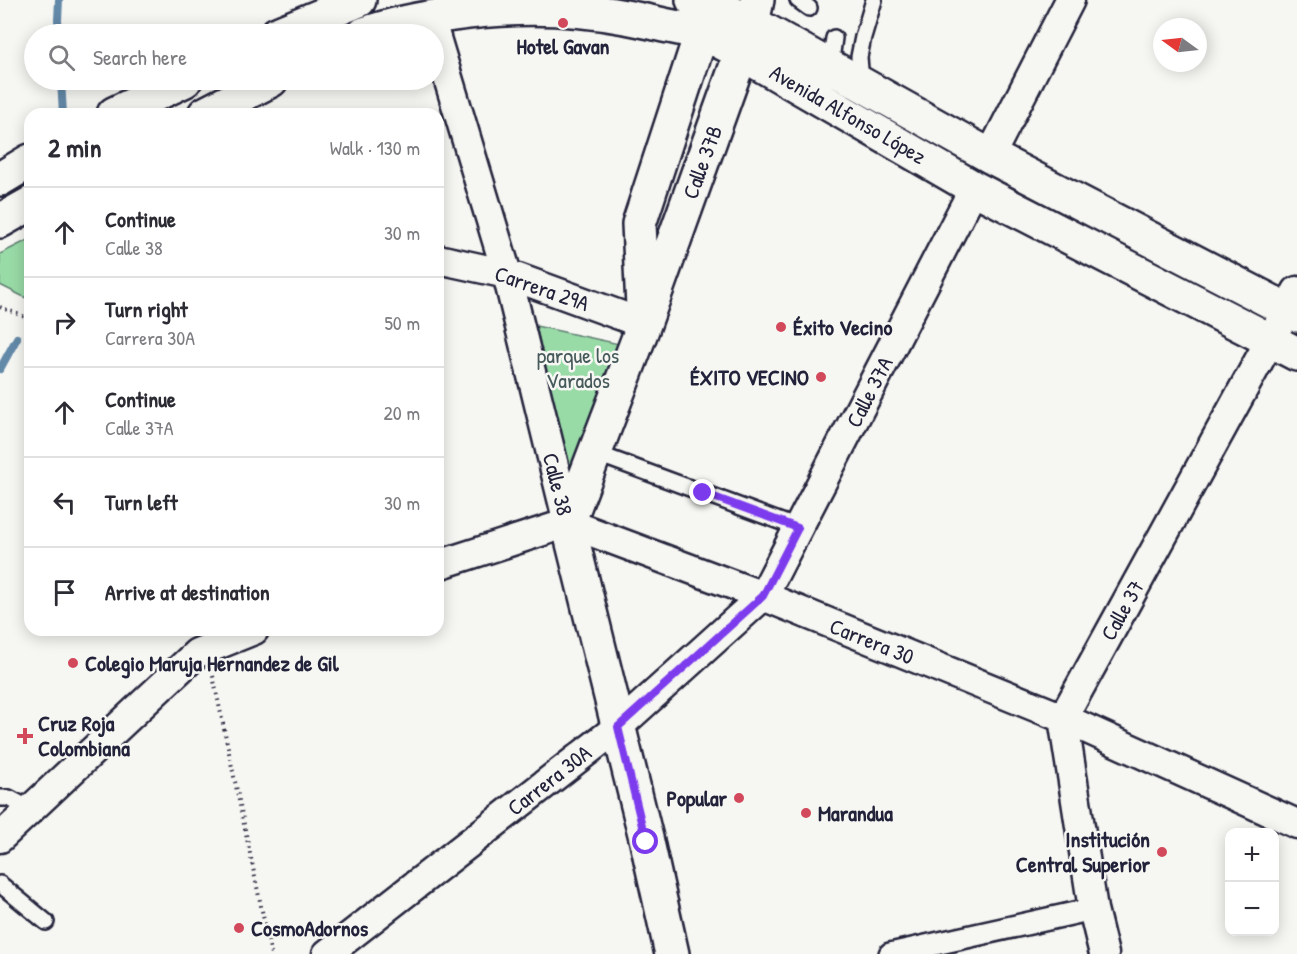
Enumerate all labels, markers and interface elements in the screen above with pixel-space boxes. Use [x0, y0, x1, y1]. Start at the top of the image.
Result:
marker: Hotel Gavan [556, 16, 570, 30]
north arrow [1153, 18, 1207, 72]
search box [24, 24, 444, 90]
place label: Hotel Gavan [517, 31, 610, 61]
icon: search [45, 41, 78, 74]
text: Search here [93, 42, 187, 72]
street label: Avenida Alfonso López [764, 57, 932, 171]
street label: Calle 37B [675, 121, 729, 203]
text: 2 min [48, 130, 101, 165]
text: Walk · 130 m [330, 134, 420, 161]
text: Continue [105, 204, 176, 234]
icon: ahead [48, 216, 81, 249]
text: 30 m [384, 219, 420, 246]
text: Calle 38 [105, 234, 163, 261]
street label: Carrera 29A [491, 258, 593, 318]
text: Turn right [105, 294, 188, 324]
icon: right [48, 306, 81, 339]
text: 50 m [384, 309, 420, 336]
place label: Éxito Vecino [793, 312, 893, 342]
marker: Éxito Vecino [774, 320, 788, 334]
text: Carrera 30A [105, 324, 195, 351]
park label: parque los Varados [537, 340, 619, 395]
street label: Calle 37A [839, 351, 900, 432]
place label: ÉXITO VECINO [690, 362, 809, 392]
marker: ÉXITO VECINO [814, 370, 828, 384]
text: Continue [105, 384, 176, 414]
icon: ahead [48, 396, 81, 429]
text: 20 m [383, 399, 420, 426]
text: Calle 37A [105, 414, 174, 441]
street label: Calle 38 [536, 450, 580, 518]
route end [689, 479, 715, 505]
icon: left [48, 486, 81, 519]
text: Turn left [105, 487, 178, 517]
text: 30 m [384, 489, 420, 516]
street label: Calle 37 [1093, 574, 1151, 646]
icon: arrive [48, 576, 81, 609]
text: Arrive at destination [105, 577, 270, 607]
street label: Carrera 30 [825, 611, 919, 671]
place label: Colegio Maruja Hernandez de Gil [85, 648, 340, 679]
marker: Colegio Maruja Hernandez de Gil [66, 656, 80, 670]
place label: Cruz Roja Colombiana [38, 708, 130, 763]
marker: Cruz Roja Colombiana [16, 727, 34, 745]
street label: Carrera 30A [501, 738, 597, 822]
place label: Popular [666, 783, 728, 814]
marker: Popular [732, 791, 746, 805]
place label: Marandua [818, 798, 893, 828]
marker: Marandua [799, 806, 813, 820]
place label: Institución Central Superior [1016, 824, 1151, 880]
route start [632, 828, 658, 854]
map controls [1225, 828, 1279, 936]
button: + [1225, 828, 1279, 882]
marker: Institución Central Superior [1155, 845, 1169, 859]
button: − [1225, 882, 1279, 936]
place label: CosmoAdornos [251, 913, 369, 943]
marker: CosmoAdornos [232, 921, 246, 935]

